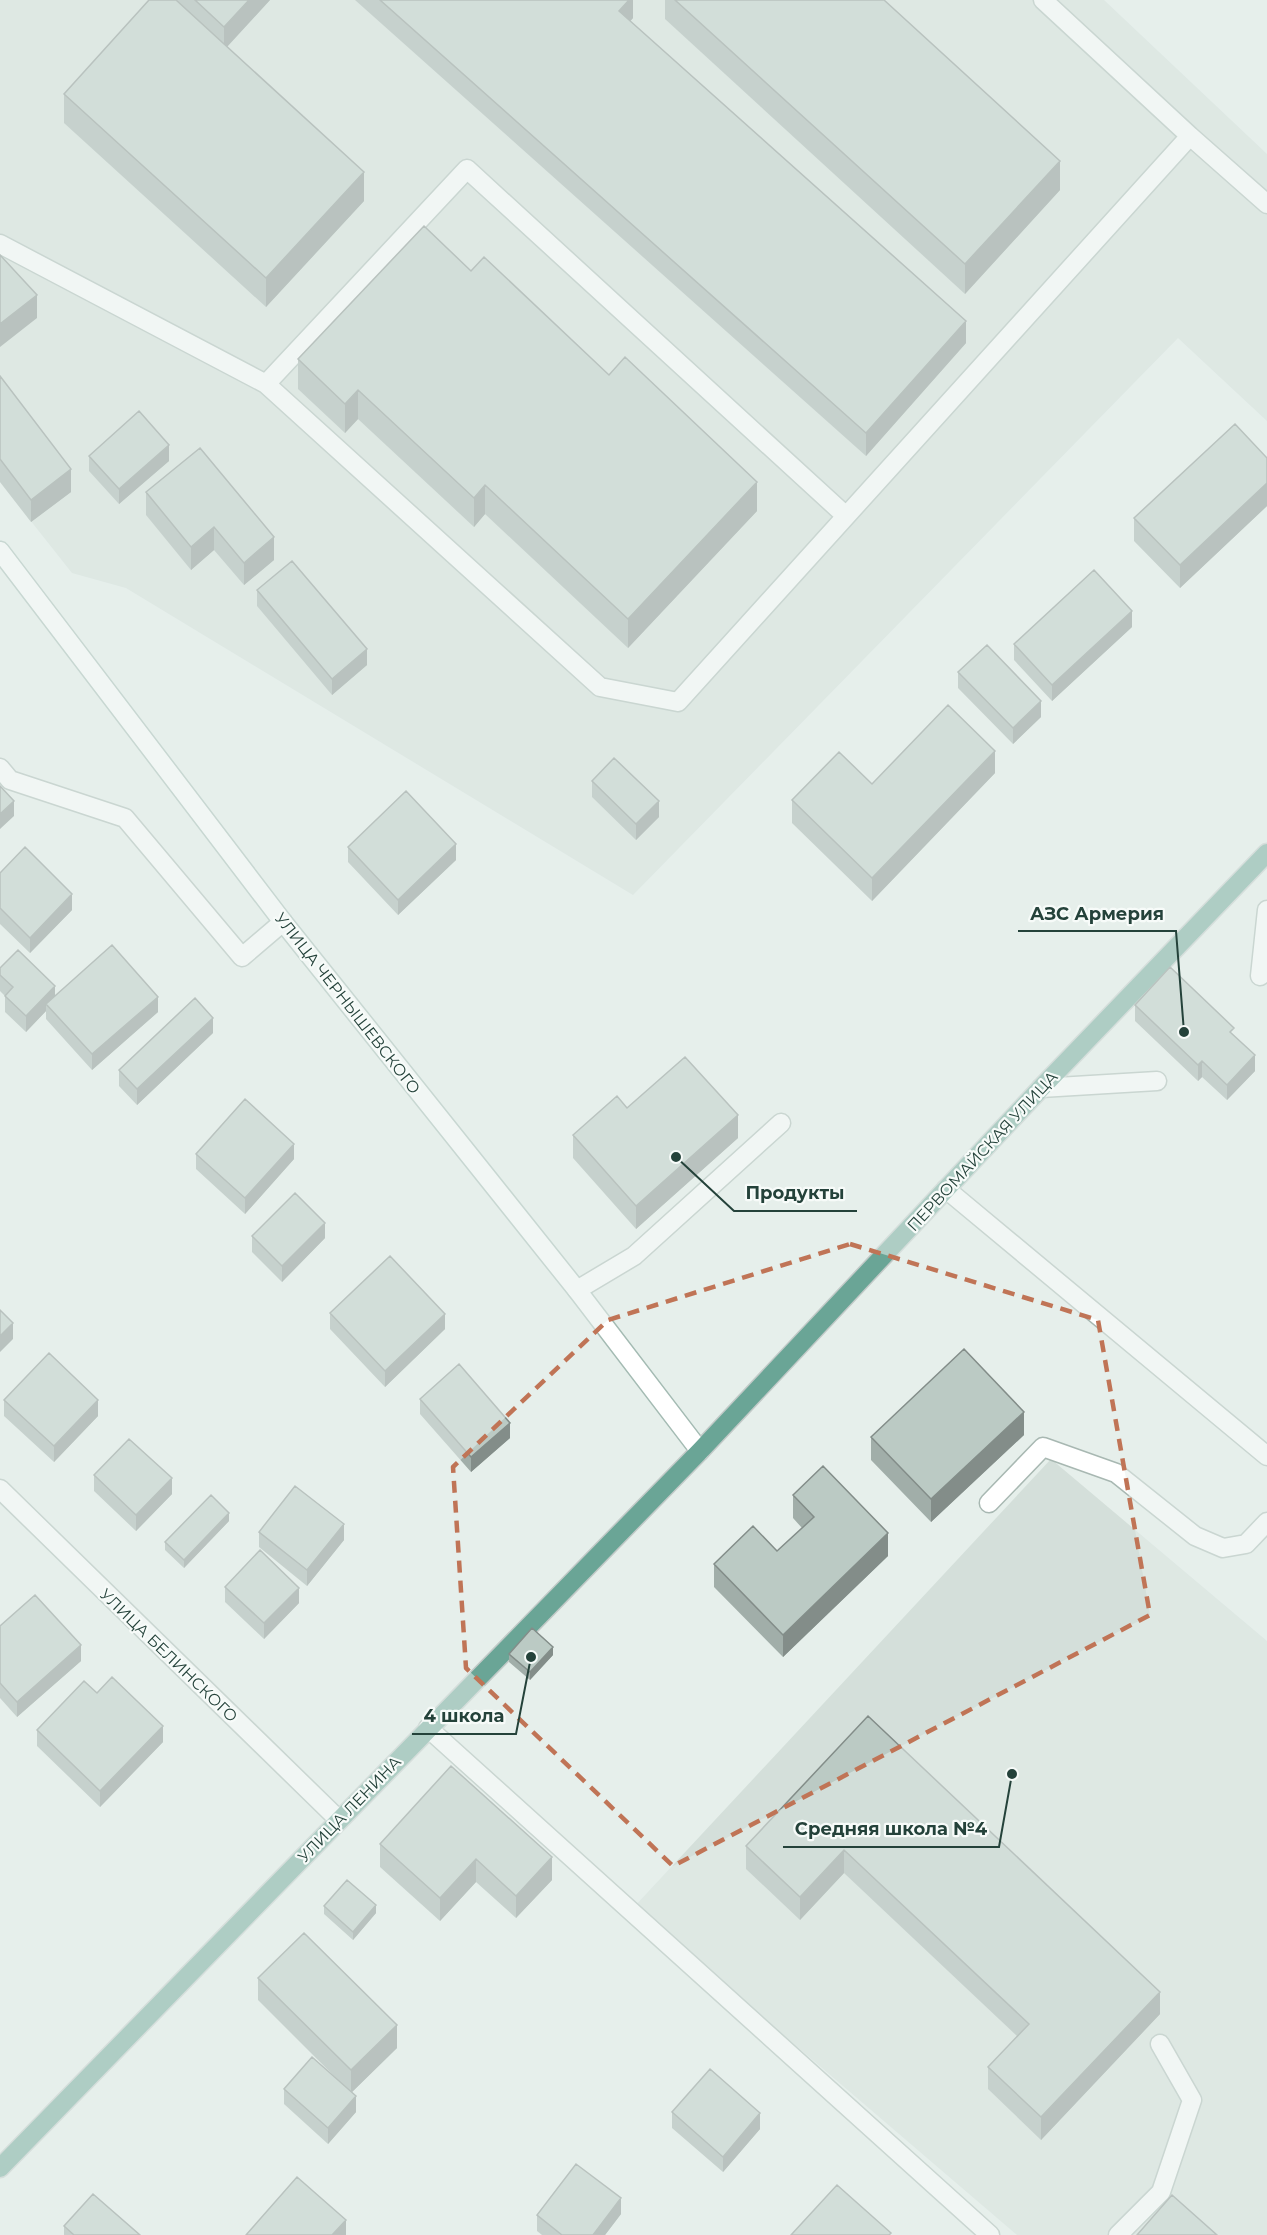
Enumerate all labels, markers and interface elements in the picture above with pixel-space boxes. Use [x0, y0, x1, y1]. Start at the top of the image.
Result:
callout: АЗС Армерия [1018, 895, 1176, 931]
text: АЗС Армерия [1030, 903, 1164, 925]
street label: УЛИЦА ЧЕРНЫШЕВСКОГО [271, 909, 424, 1098]
street label: ПЕРВОМАЙСКАЯ УЛИЦА [903, 1067, 1062, 1235]
callout: Продукты [734, 1175, 857, 1211]
text: Продукты [746, 1182, 844, 1204]
street label: УЛИЦА БЕЛИНСКОГО [96, 1585, 241, 1726]
callout: 4 школа [412, 1698, 516, 1734]
text: 4 школа [424, 1705, 504, 1727]
street label: УЛИЦА ЛЕНИНА [294, 1752, 405, 1866]
callout: Средняя школа №4 [783, 1811, 999, 1847]
text: Средняя школа №4 [795, 1818, 988, 1840]

